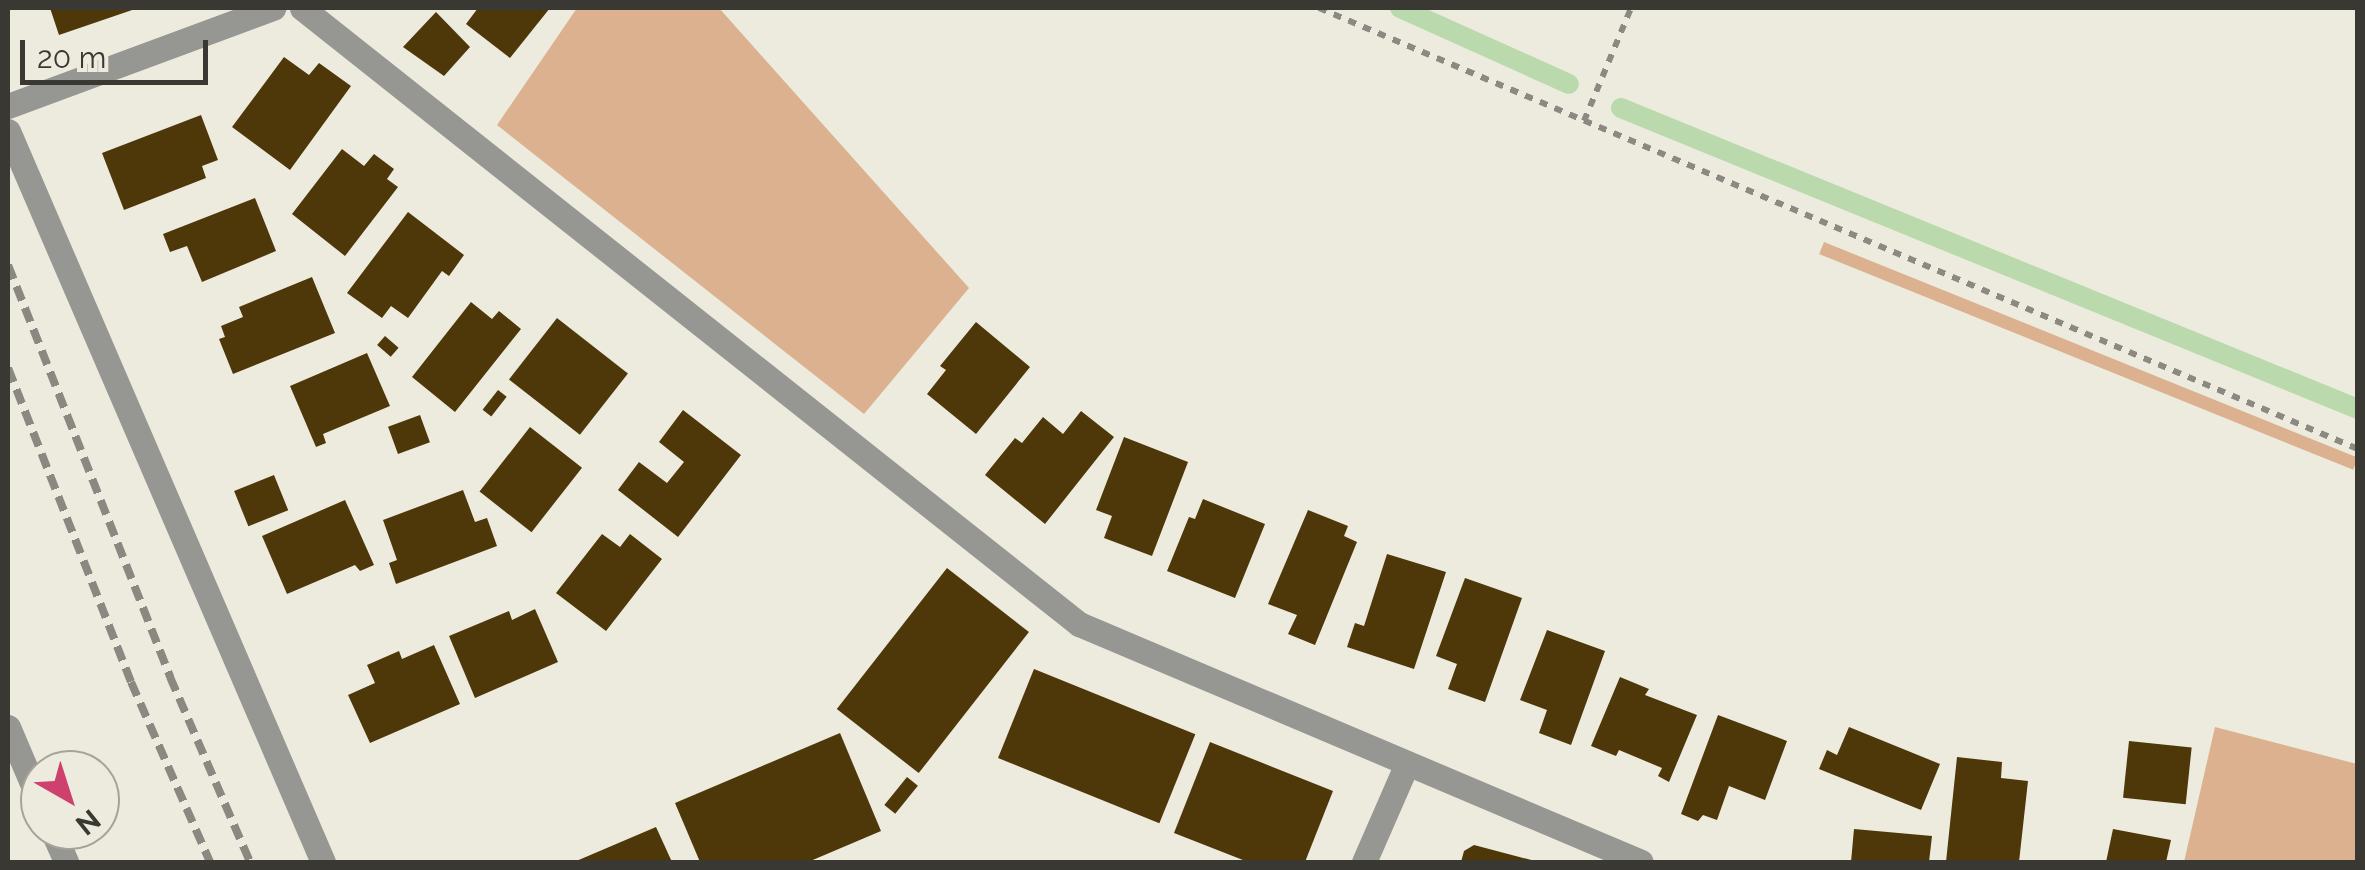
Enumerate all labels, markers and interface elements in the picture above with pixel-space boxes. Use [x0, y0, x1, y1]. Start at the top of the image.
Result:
scale bar [25, 20, 212, 82]
text: 20 m [37, 40, 106, 75]
north arrow [20, 750, 120, 850]
text: N [69, 803, 107, 842]

